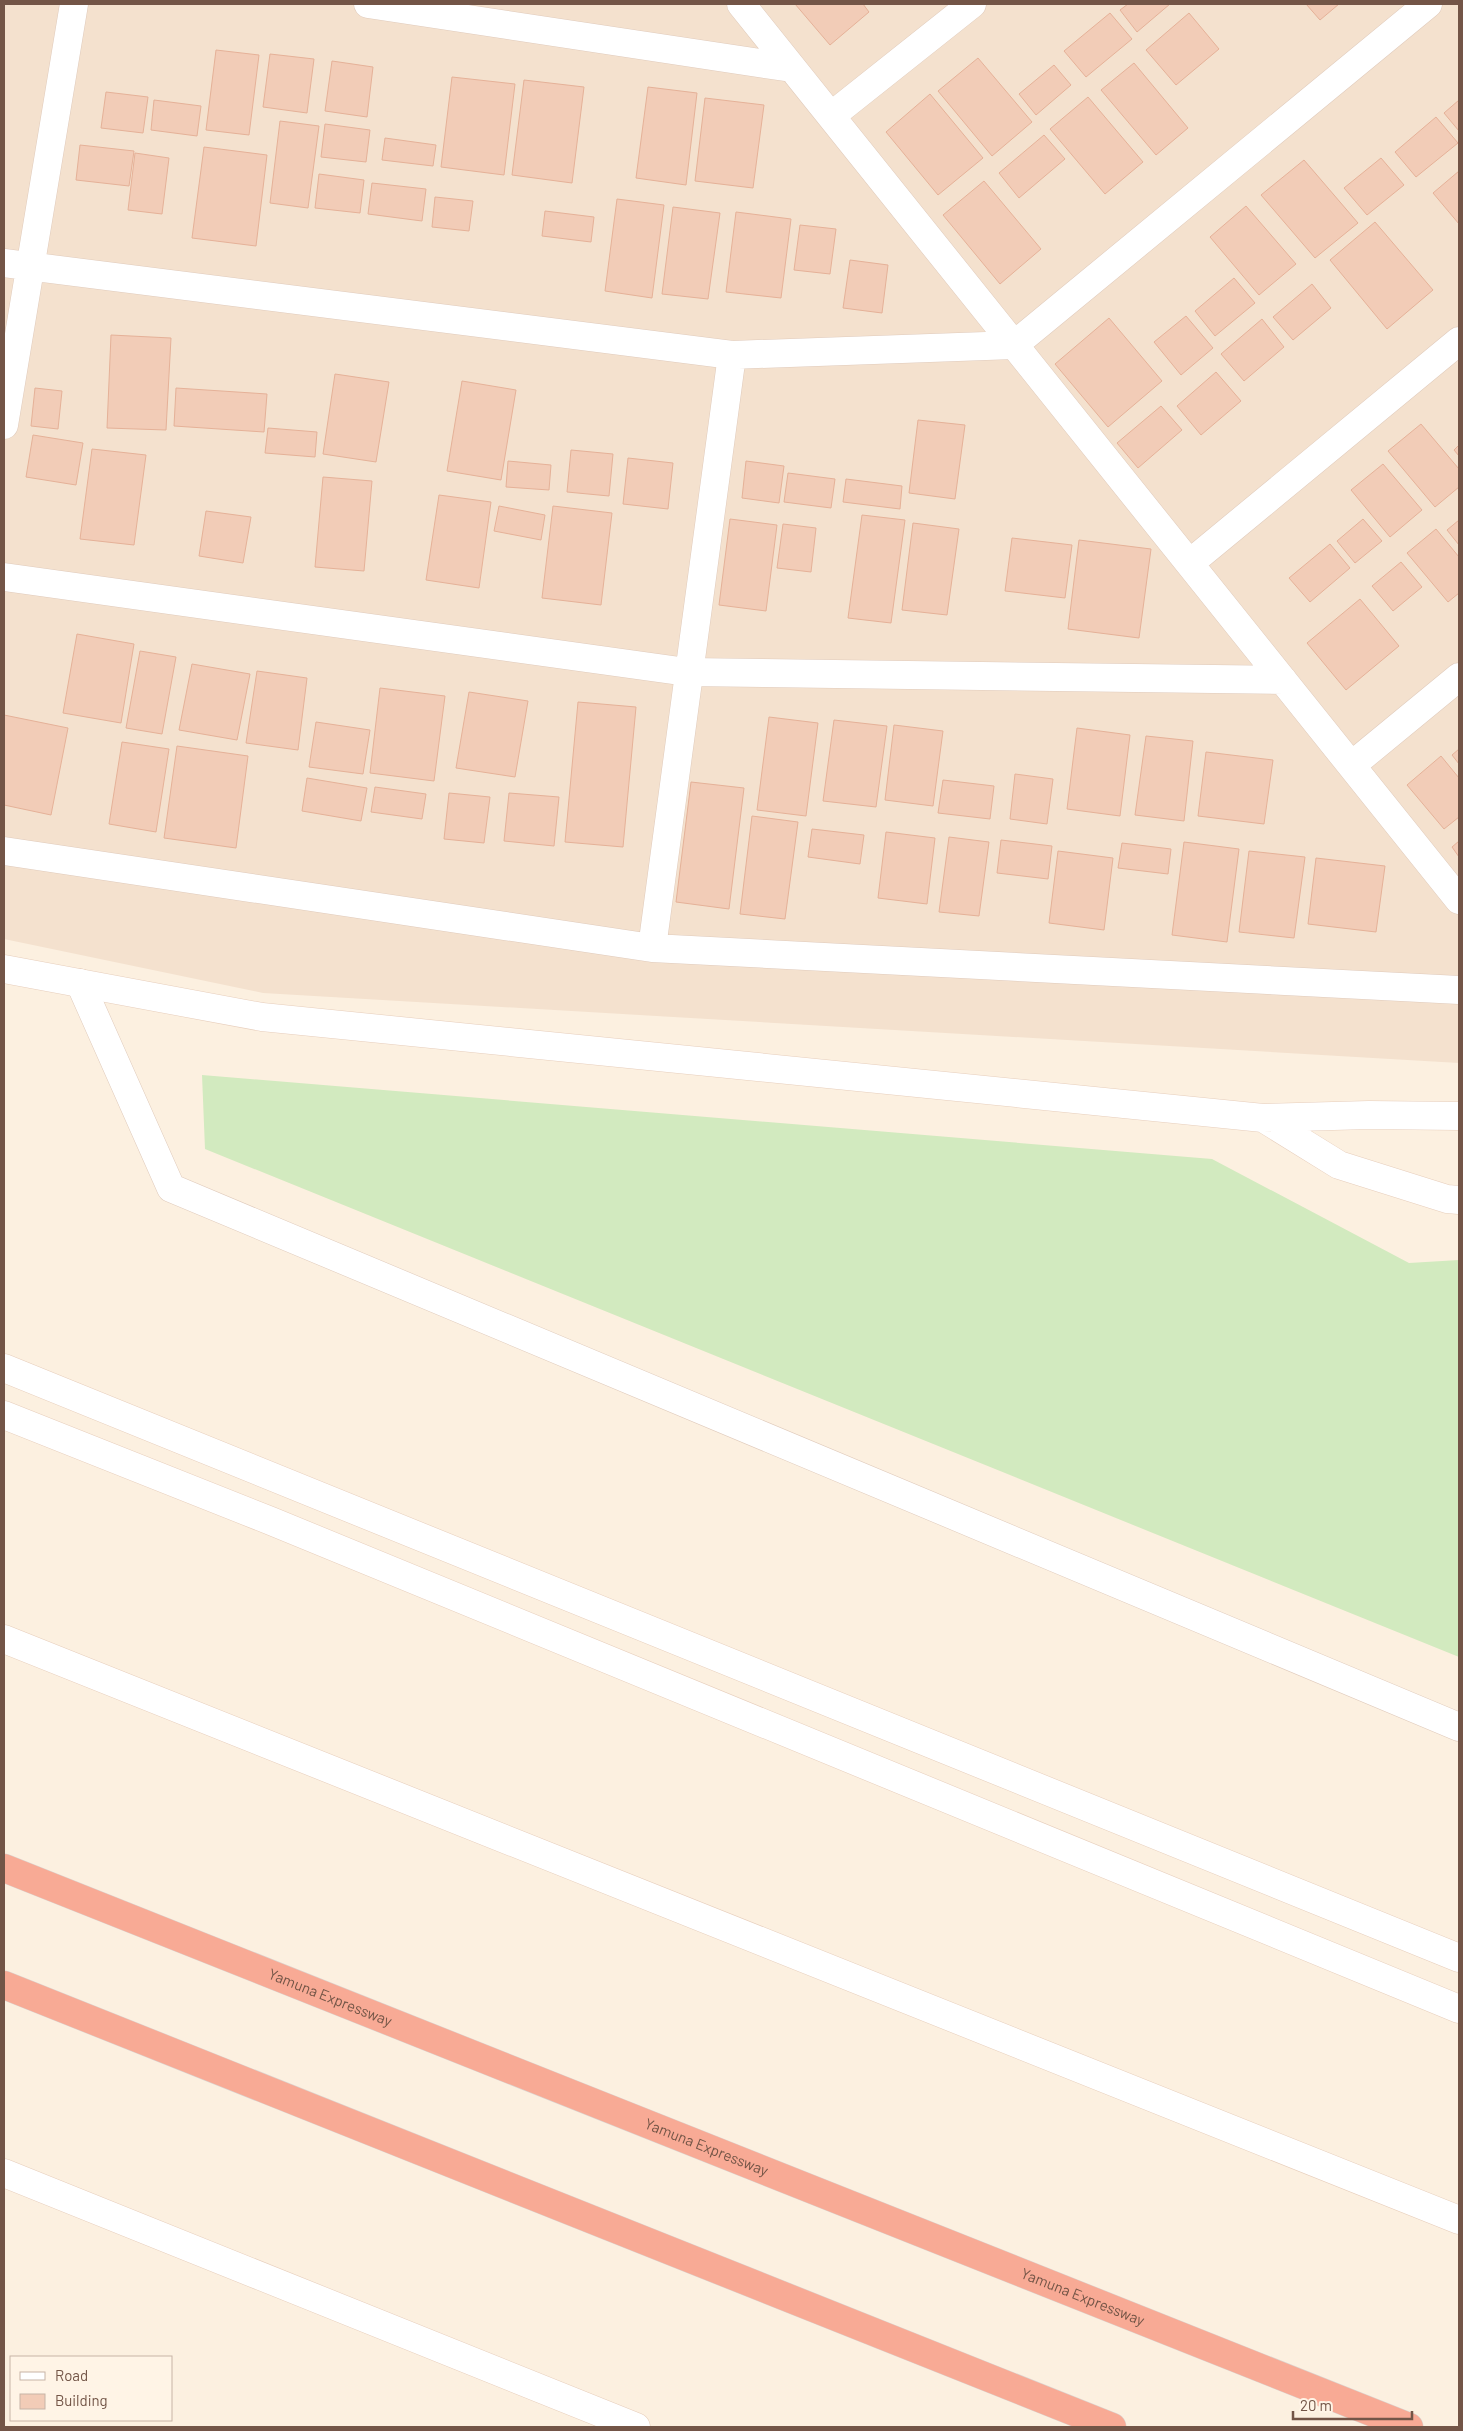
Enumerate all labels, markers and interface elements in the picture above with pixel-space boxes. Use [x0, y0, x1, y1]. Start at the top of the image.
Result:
street label: Yamuna Expressway [266, 1964, 395, 2030]
street label: Yamuna Expressway [642, 2114, 771, 2179]
street label: Yamuna Expressway [1019, 2264, 1148, 2329]
legend [10, 2356, 172, 2421]
text: Road [55, 2366, 88, 2384]
scale bar [1293, 2388, 1412, 2420]
text: Building [55, 2391, 108, 2409]
text: 20 m [1300, 2396, 1332, 2414]

